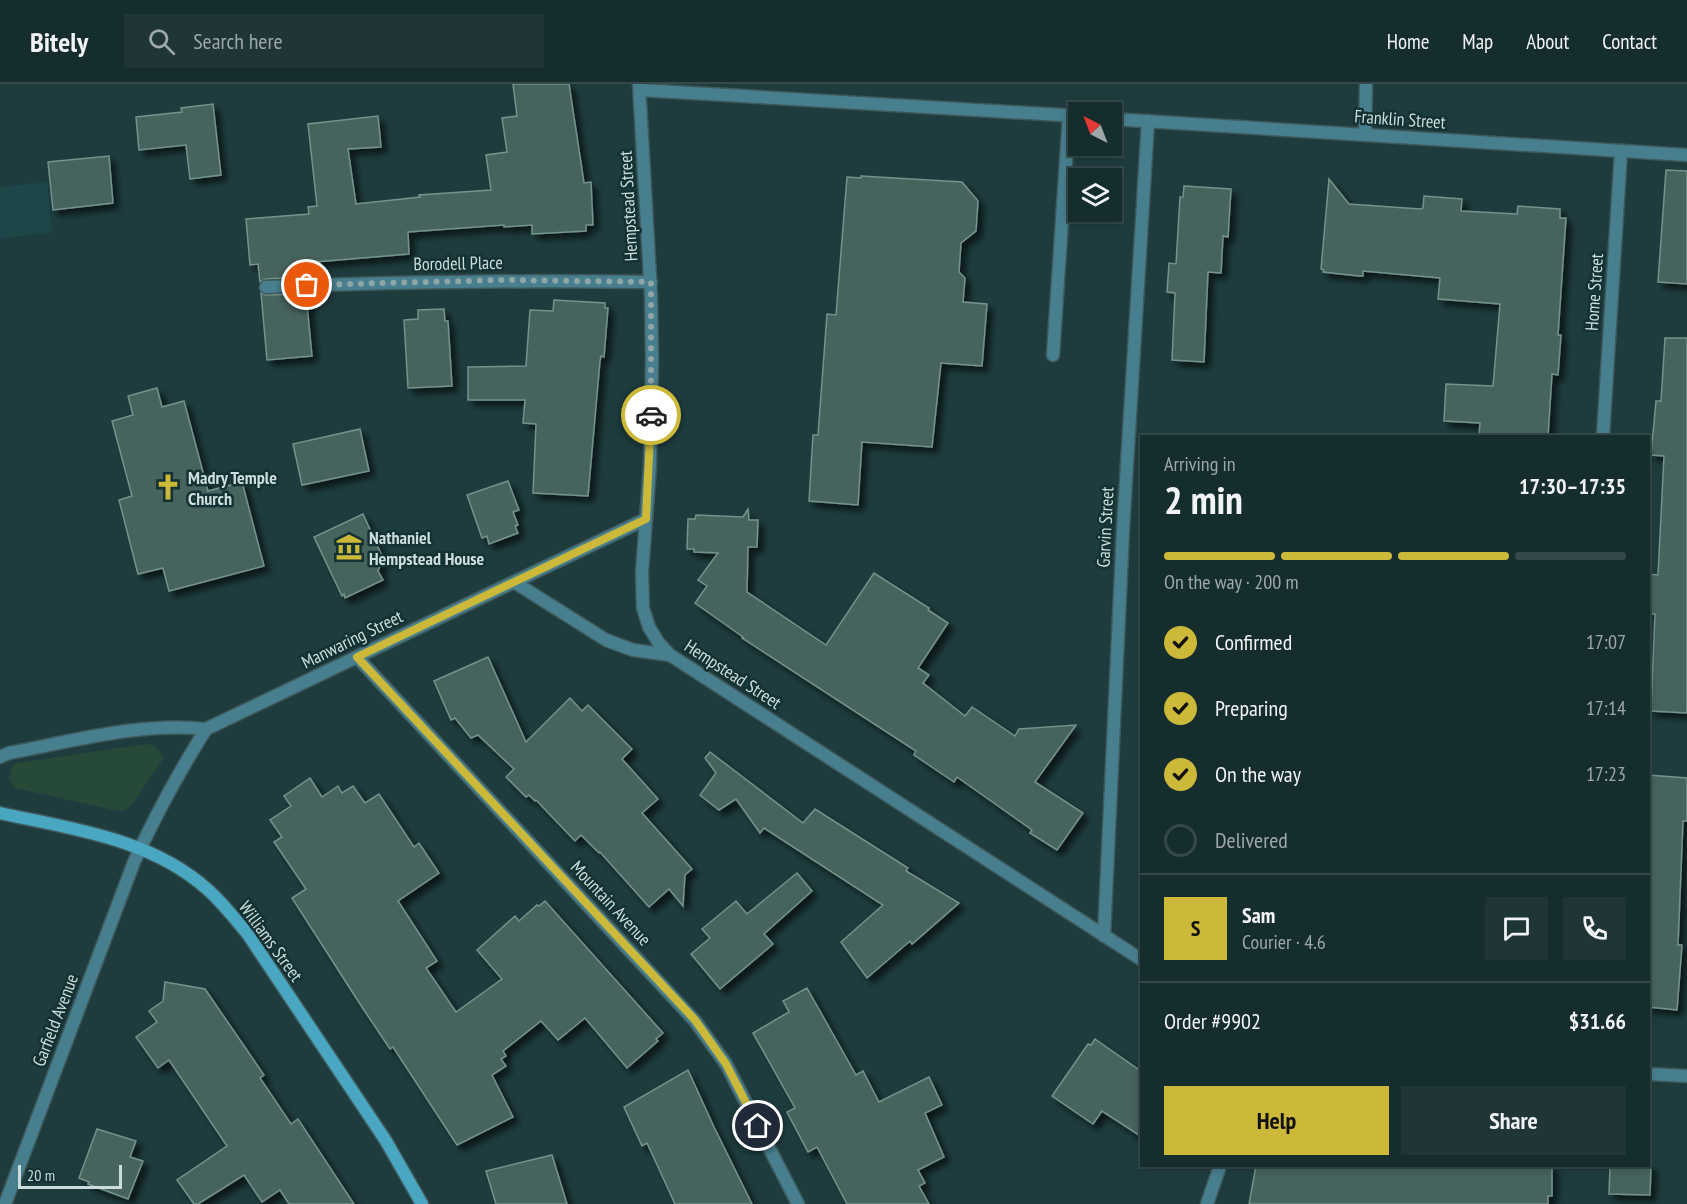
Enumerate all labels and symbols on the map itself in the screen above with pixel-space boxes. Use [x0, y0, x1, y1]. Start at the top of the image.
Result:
north arrow [1068, 102, 1122, 156]
street label: Franklin Street [1354, 104, 1447, 134]
street label: Hempstead Street [614, 150, 642, 262]
street label: Borodell Place [413, 251, 503, 275]
street label: Home Street [1580, 252, 1608, 332]
pin [281, 259, 332, 310]
courier [621, 385, 681, 445]
place label: Madry Temple Church [188, 466, 277, 510]
church icon: Madry Temple Church [153, 472, 183, 502]
street label: Garvin Street [1091, 486, 1119, 568]
place label: Nathaniel Hempstead House [369, 526, 485, 570]
museum icon: Nathaniel Hempstead House [334, 532, 364, 562]
street label: Manwaring Street [298, 605, 407, 673]
street label: Hempstead Street [680, 634, 786, 714]
street label: Mountain Avenue [566, 856, 656, 950]
street label: Williams Street [234, 896, 308, 986]
street label: Garfield Avenue [27, 971, 83, 1069]
pin [732, 1100, 783, 1151]
scale bar [18, 1162, 122, 1190]

